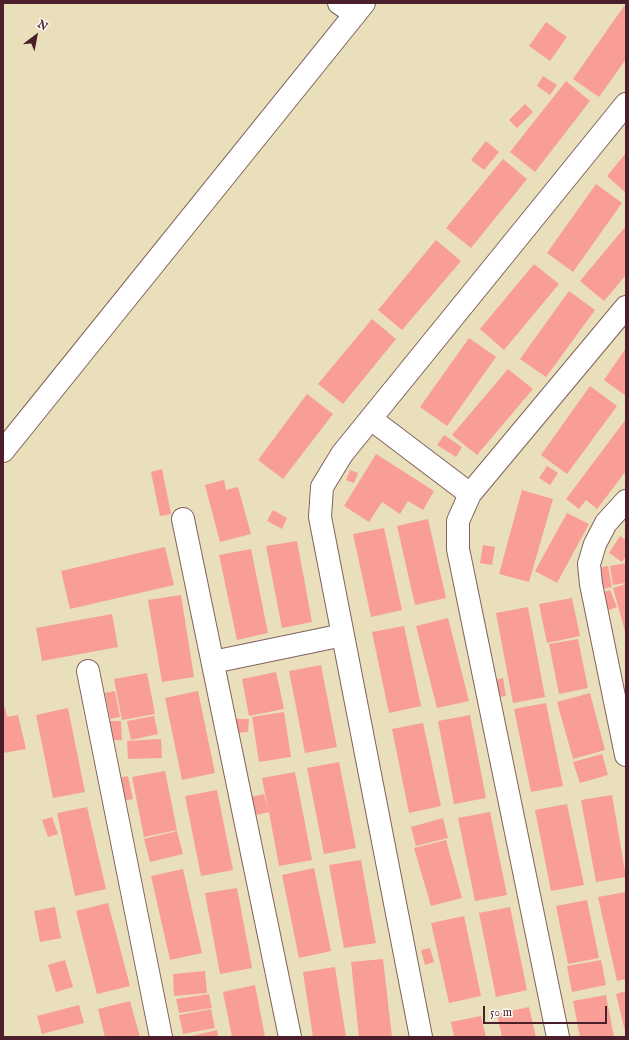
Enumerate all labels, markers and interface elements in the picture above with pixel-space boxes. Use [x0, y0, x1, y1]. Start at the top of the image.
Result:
north arrow [16, 16, 56, 56]
text: N [35, 17, 50, 34]
scale bar [485, 998, 609, 1024]
text: 50 m [490, 1005, 512, 1020]

